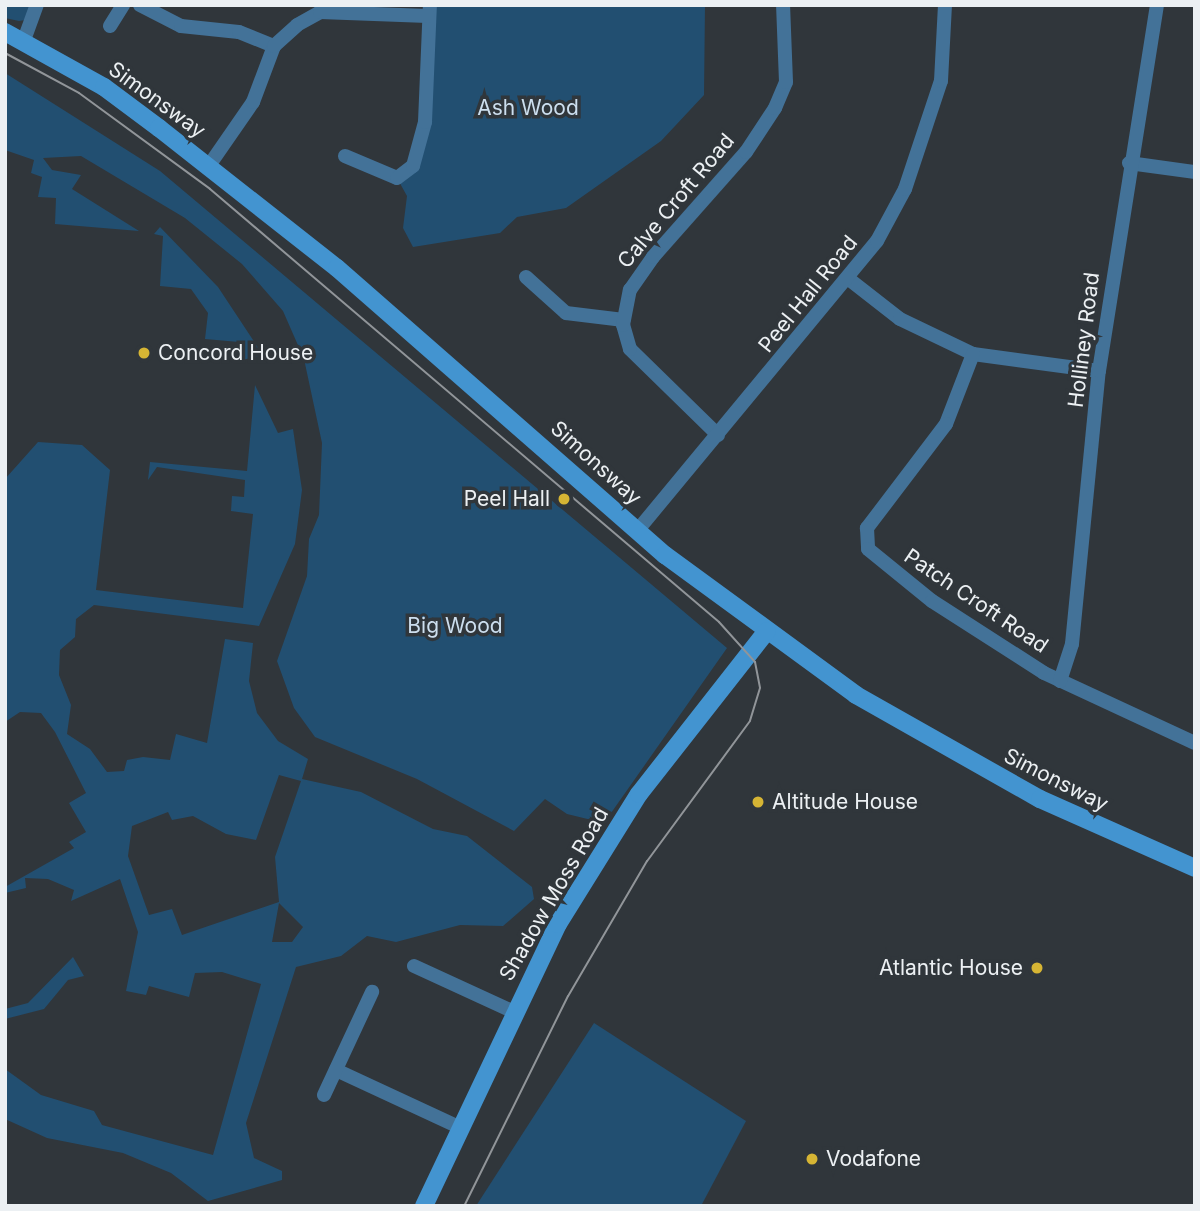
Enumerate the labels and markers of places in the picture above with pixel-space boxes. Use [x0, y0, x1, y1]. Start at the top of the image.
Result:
place label: Concord House [158, 340, 313, 366]
marker: Concord House [136, 345, 152, 361]
place label: Peel Hall [464, 486, 550, 512]
marker: Peel Hall [556, 491, 572, 507]
place label: Altitude House [772, 789, 918, 815]
marker: Altitude House [750, 794, 766, 810]
place label: Atlantic House [879, 955, 1023, 981]
marker: Atlantic House [1029, 960, 1045, 976]
place label: Vodafone [826, 1146, 921, 1172]
marker: Vodafone [804, 1151, 820, 1167]

